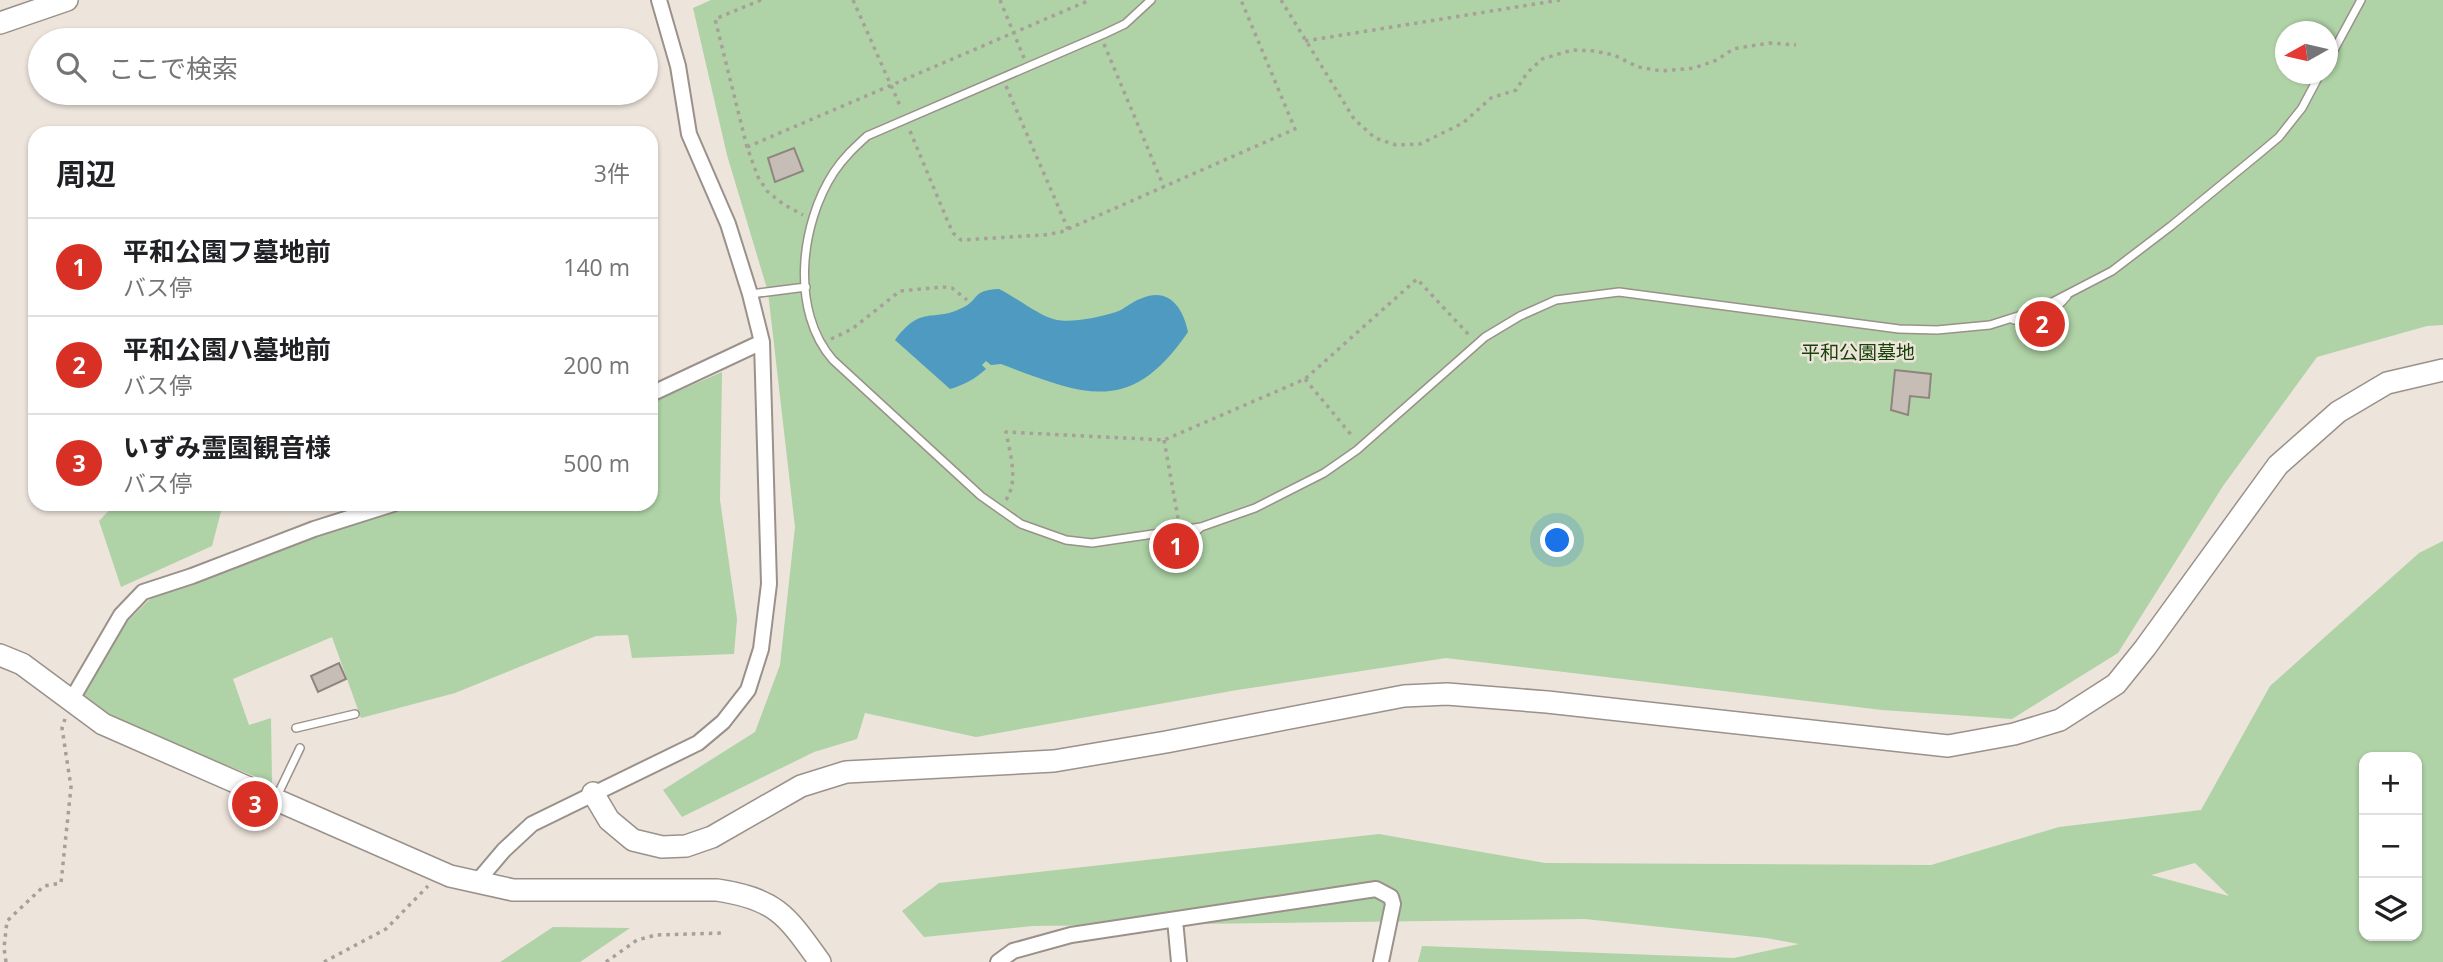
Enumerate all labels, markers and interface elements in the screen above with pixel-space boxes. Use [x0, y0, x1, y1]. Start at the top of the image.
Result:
north arrow [2275, 21, 2338, 84]
search box [28, 28, 658, 105]
icon: search [52, 48, 90, 86]
text: ここで検索 [108, 50, 238, 86]
text: 周辺 [56, 153, 116, 194]
text: 3件 [594, 157, 630, 189]
text: 平和公園フ墓地前 [123, 233, 331, 269]
text: 1 [72, 251, 86, 283]
text: 140 m [563, 251, 630, 283]
text: バス停 [123, 271, 192, 303]
pin: 2 [2019, 298, 2065, 350]
text: 平和公園ハ墓地前 [123, 331, 331, 367]
park label: 平和公園墓地 [1801, 339, 1915, 365]
text: 2 [72, 349, 86, 381]
text: 200 m [563, 349, 630, 381]
text: バス停 [123, 369, 192, 401]
text: いずみ霊園観音様 [123, 429, 331, 465]
text: 3 [72, 447, 86, 479]
text: 500 m [563, 447, 630, 479]
text: バス停 [123, 467, 192, 499]
pin: 1 [1153, 520, 1199, 572]
your location [1540, 523, 1574, 557]
map controls [2359, 752, 2422, 941]
button: + [2359, 752, 2422, 815]
pin: 3 [232, 778, 278, 830]
button: − [2359, 815, 2422, 878]
button: layers [2359, 878, 2422, 941]

